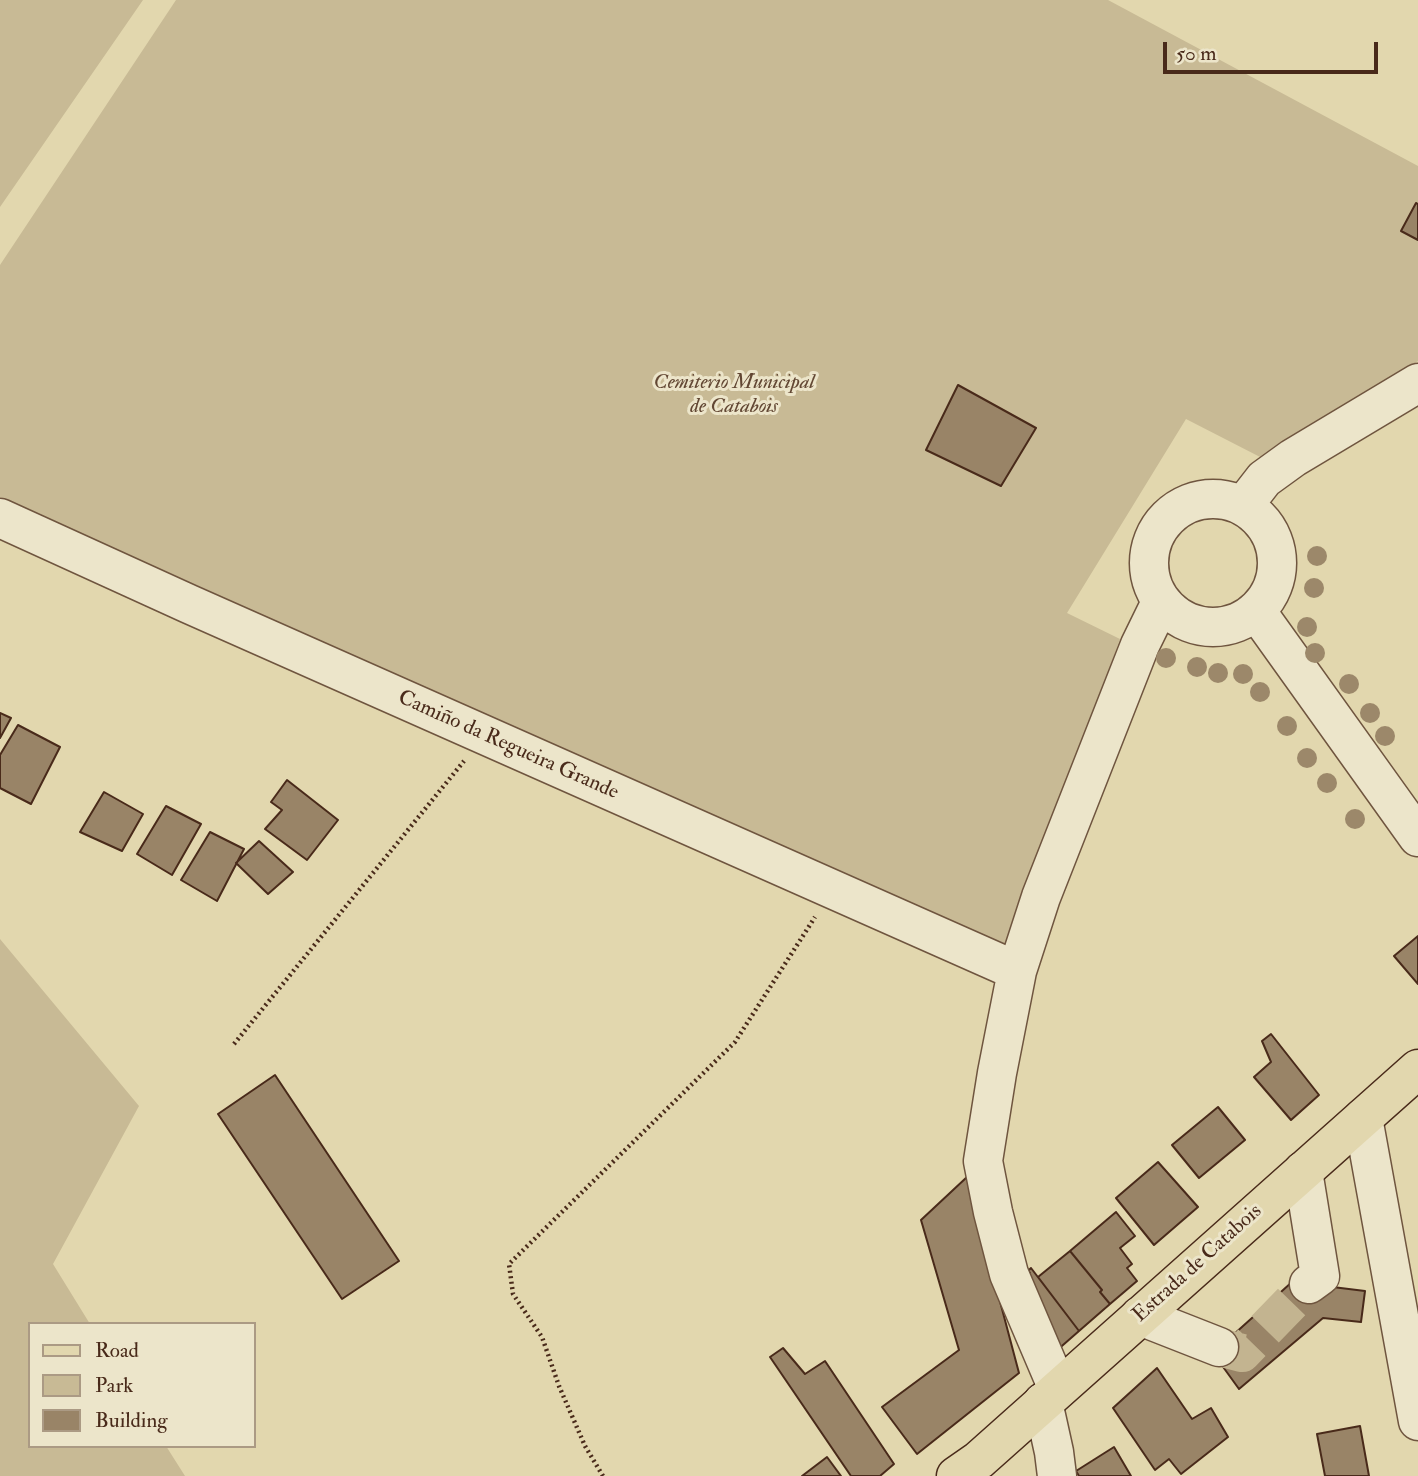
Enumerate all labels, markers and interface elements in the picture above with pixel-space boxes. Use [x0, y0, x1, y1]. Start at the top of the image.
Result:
scale bar [1166, 28, 1381, 72]
text: 50 m [1176, 40, 1217, 67]
park label: Cemiterio Municipal de Catabois [654, 370, 814, 420]
street label: Camiño da Regueira Grande [394, 686, 622, 806]
street label: Estrada de Catabois [1128, 1199, 1268, 1329]
legend [28, 1322, 256, 1448]
text: Road [95, 1337, 139, 1364]
text: Park [95, 1372, 133, 1399]
text: Building [95, 1407, 168, 1434]

